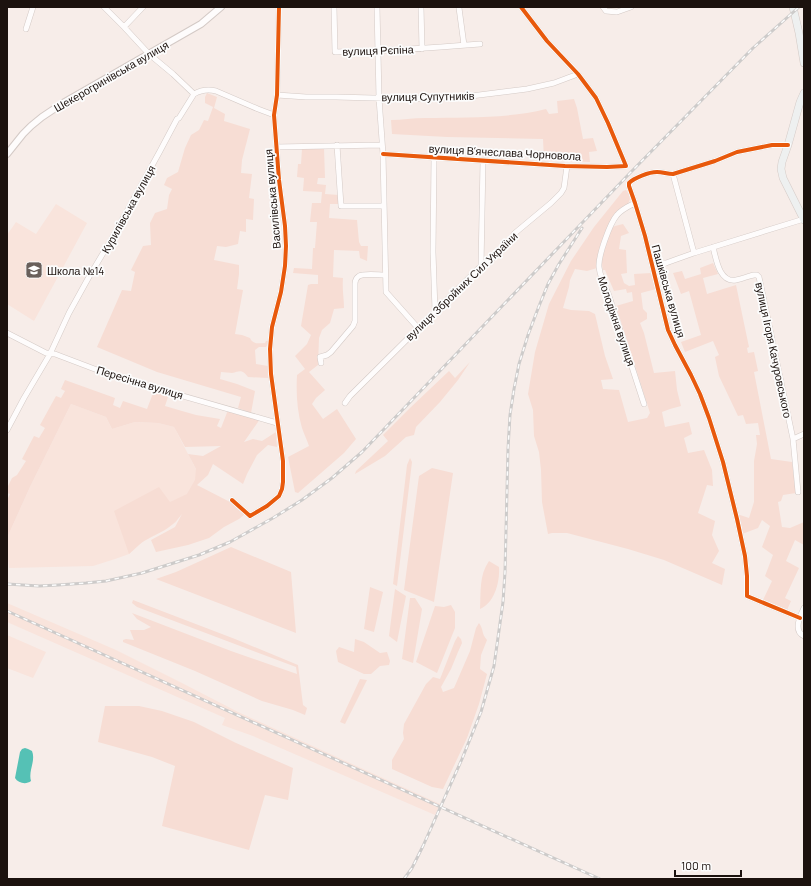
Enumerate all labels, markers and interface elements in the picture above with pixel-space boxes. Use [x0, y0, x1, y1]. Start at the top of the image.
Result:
street label: Шекерогринівська вулиця [51, 38, 171, 114]
street label: вулиця Рєпіна [342, 42, 415, 58]
street label: вулиця Супутників [381, 89, 475, 103]
street label: вулиця Вʼячеслава Чорновола [428, 142, 582, 163]
street label: Василівська вулиця [261, 149, 283, 249]
street label: Курилівська вулиця [98, 163, 158, 255]
street label: вулиця Збройних Сил України [402, 229, 520, 343]
street label: Пашківська вулиця [650, 243, 689, 339]
school or university icon: Школа №14 [24, 260, 44, 280]
place label: Школа №14 [47, 264, 104, 277]
street label: Молодіжна вулиця [596, 275, 638, 368]
street label: вулиця Ігоря Качуровського [753, 281, 795, 419]
street label: Пересічна вулиця [95, 363, 185, 401]
scale bar [675, 852, 741, 878]
text: 100 m [681, 858, 711, 872]

